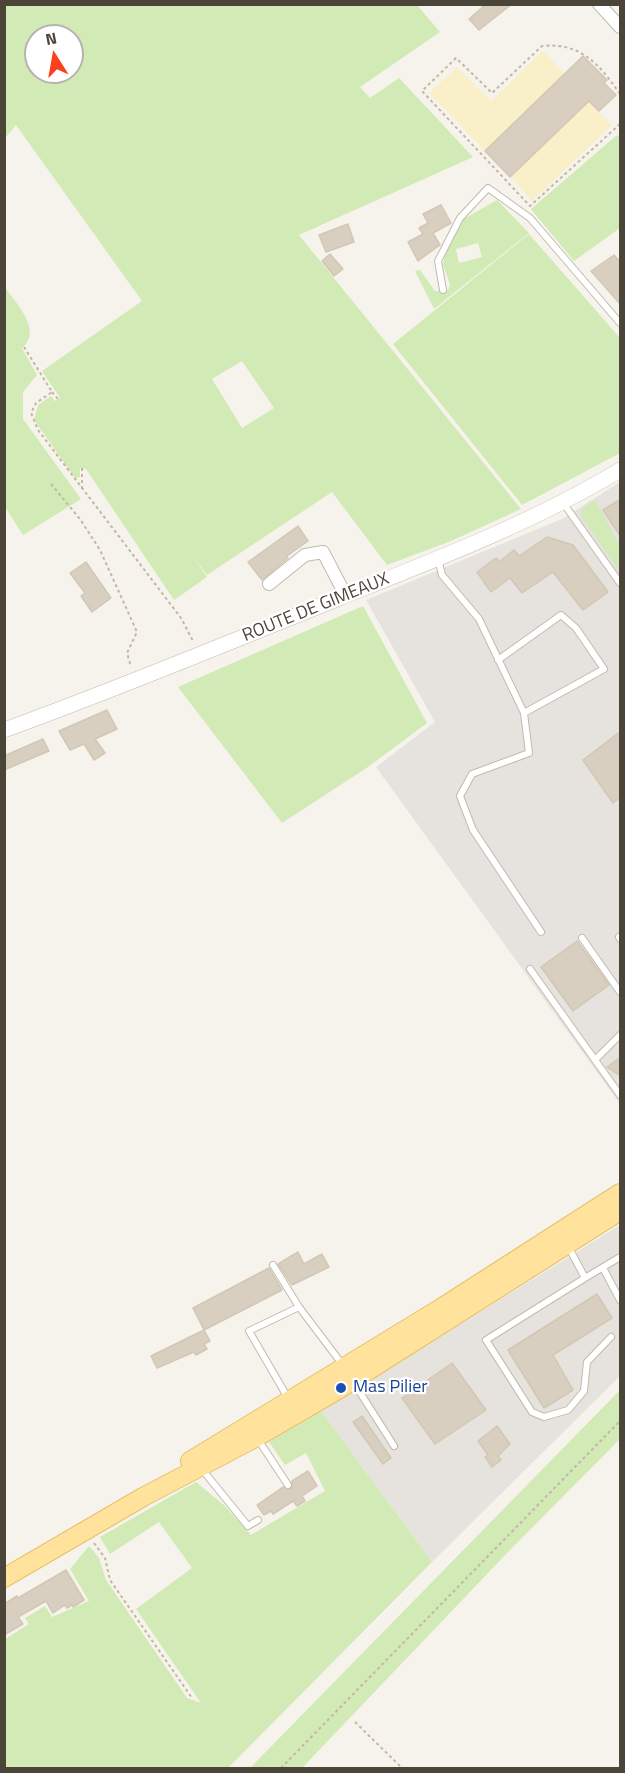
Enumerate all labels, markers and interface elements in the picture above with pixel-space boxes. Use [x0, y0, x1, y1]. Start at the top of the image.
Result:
north arrow [24, 24, 84, 84]
text: N [43, 25, 59, 51]
street label: ROUTE DE GIMEAUX [239, 569, 393, 647]
place label: Mas Pilier [353, 1377, 428, 1399]
marker: Mas Pilier [334, 1381, 348, 1395]

